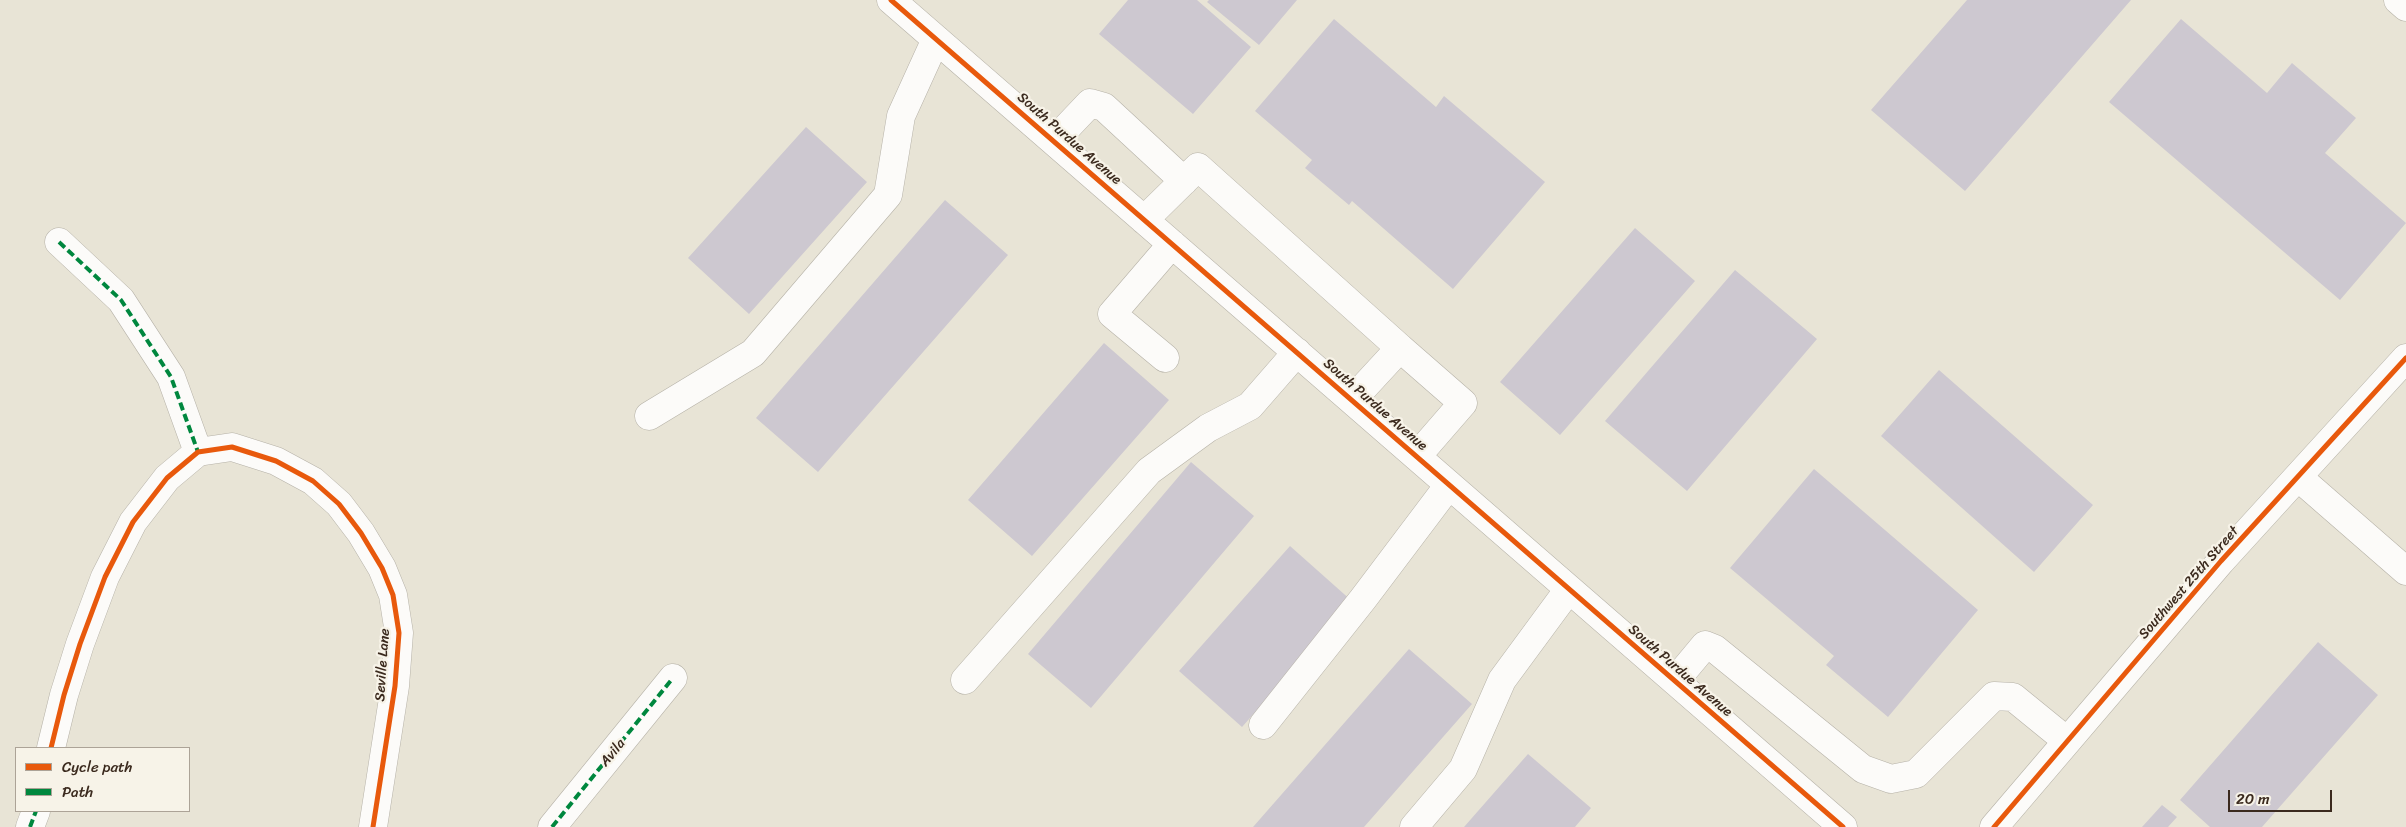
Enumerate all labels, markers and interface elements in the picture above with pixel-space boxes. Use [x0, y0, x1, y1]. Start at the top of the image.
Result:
street label: South Purdue Avenue [1014, 89, 1124, 189]
street label: South Purdue Avenue [1320, 355, 1430, 455]
street label: Southwest 25th Street [2135, 523, 2243, 643]
street label: South Purdue Avenue [1625, 621, 1735, 721]
street label: Seville Lane [372, 628, 394, 702]
street label: Avila [597, 736, 629, 770]
legend [15, 747, 190, 812]
text: Cycle path [62, 754, 132, 780]
text: Path [62, 779, 93, 805]
scale bar [2231, 780, 2335, 812]
text: 20 m [2236, 786, 2270, 812]

